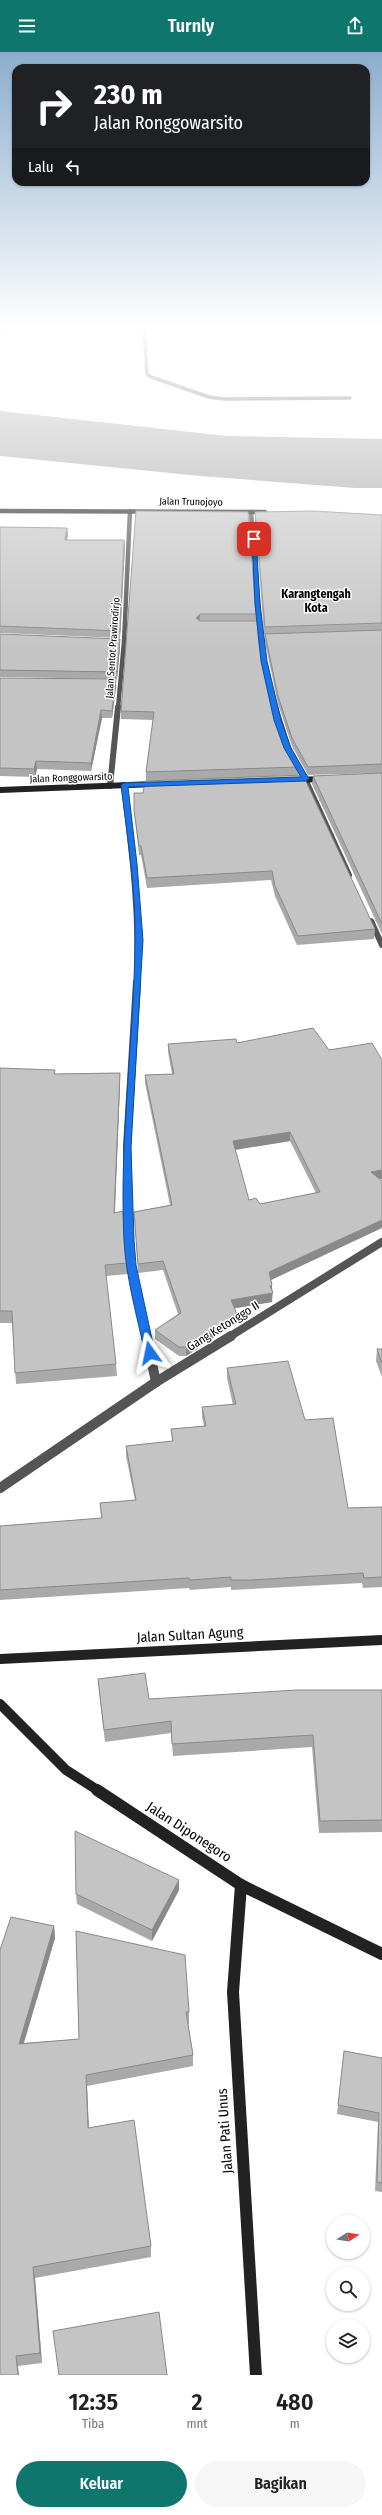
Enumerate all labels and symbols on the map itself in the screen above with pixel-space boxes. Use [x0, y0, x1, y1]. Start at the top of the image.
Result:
street label: Jalan Trunojoyo [159, 495, 223, 509]
pin [237, 522, 271, 556]
district label: Karangtengah Kota [281, 587, 351, 615]
street label: Jalan Sentot Prawirodirjo [103, 597, 123, 699]
street label: Jalan Ronggowarsito [29, 771, 113, 785]
street label: Gang Ketonggo II [184, 1298, 262, 1354]
position arrow [129, 1332, 171, 1374]
street label: Jalan Sultan Agung [136, 1624, 244, 1646]
street label: Jalan Diponegoro [143, 1798, 235, 1866]
street label: Jalan Pati Unus [214, 2088, 236, 2174]
north arrow [326, 2215, 370, 2259]

